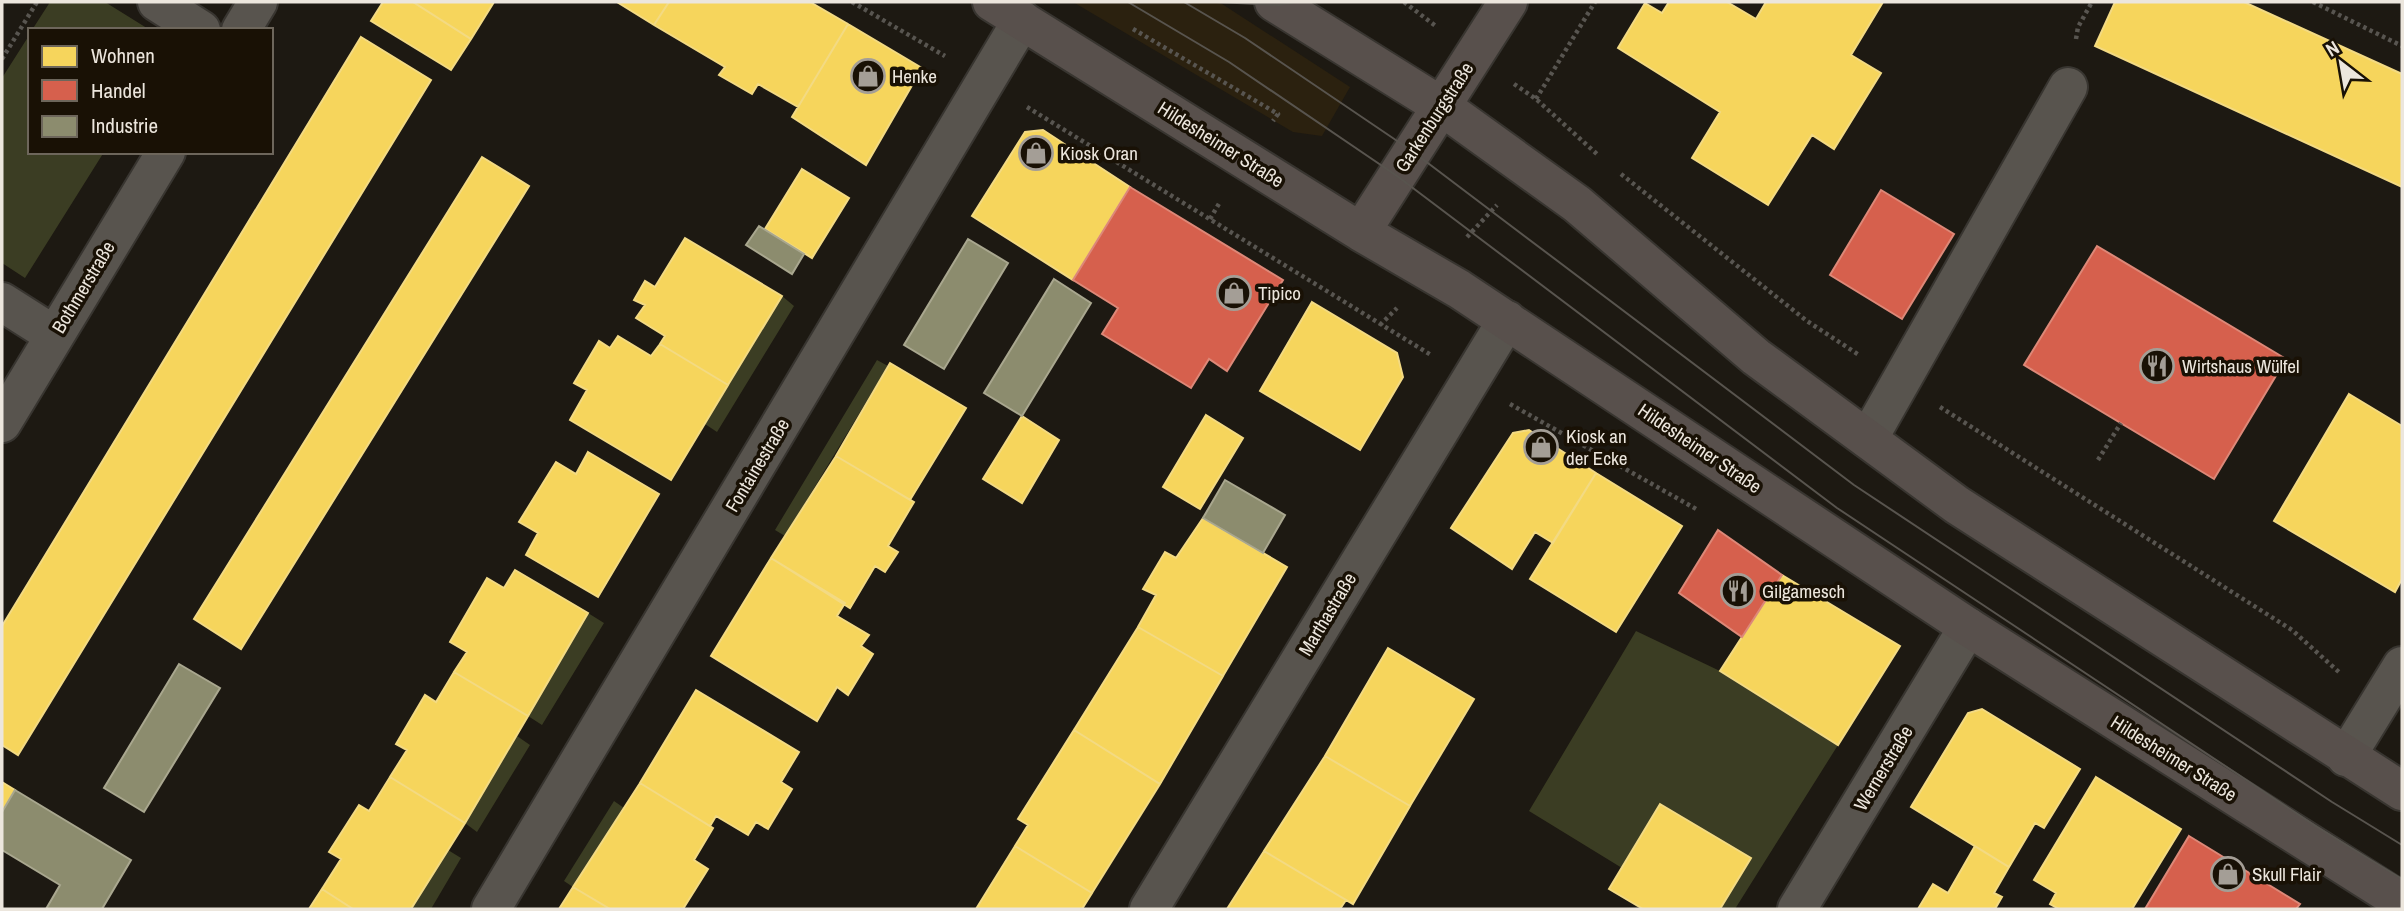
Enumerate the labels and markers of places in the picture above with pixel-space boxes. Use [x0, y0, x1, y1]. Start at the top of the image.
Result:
shop icon: Henke [849, 57, 887, 95]
place label: Henke [892, 63, 937, 89]
shop icon: Kiosk Oran [1017, 134, 1055, 172]
place label: Kiosk Oran [1060, 140, 1138, 166]
shop icon: Tipico [1215, 274, 1253, 312]
place label: Tipico [1258, 280, 1301, 306]
restaurant icon: Wirtshaus Wülfel [2138, 347, 2176, 385]
place label: Wirtshaus Wülfel [2182, 353, 2299, 379]
place label: Kiosk an der Ecke [1566, 423, 1627, 471]
shop icon: Kiosk an der Ecke [1522, 428, 1560, 466]
restaurant icon: Gilgamesch [1719, 572, 1757, 610]
place label: Gilgamesch [1762, 578, 1845, 604]
shop icon: Skull Flair [2209, 855, 2247, 893]
place label: Skull Flair [2252, 861, 2322, 887]

